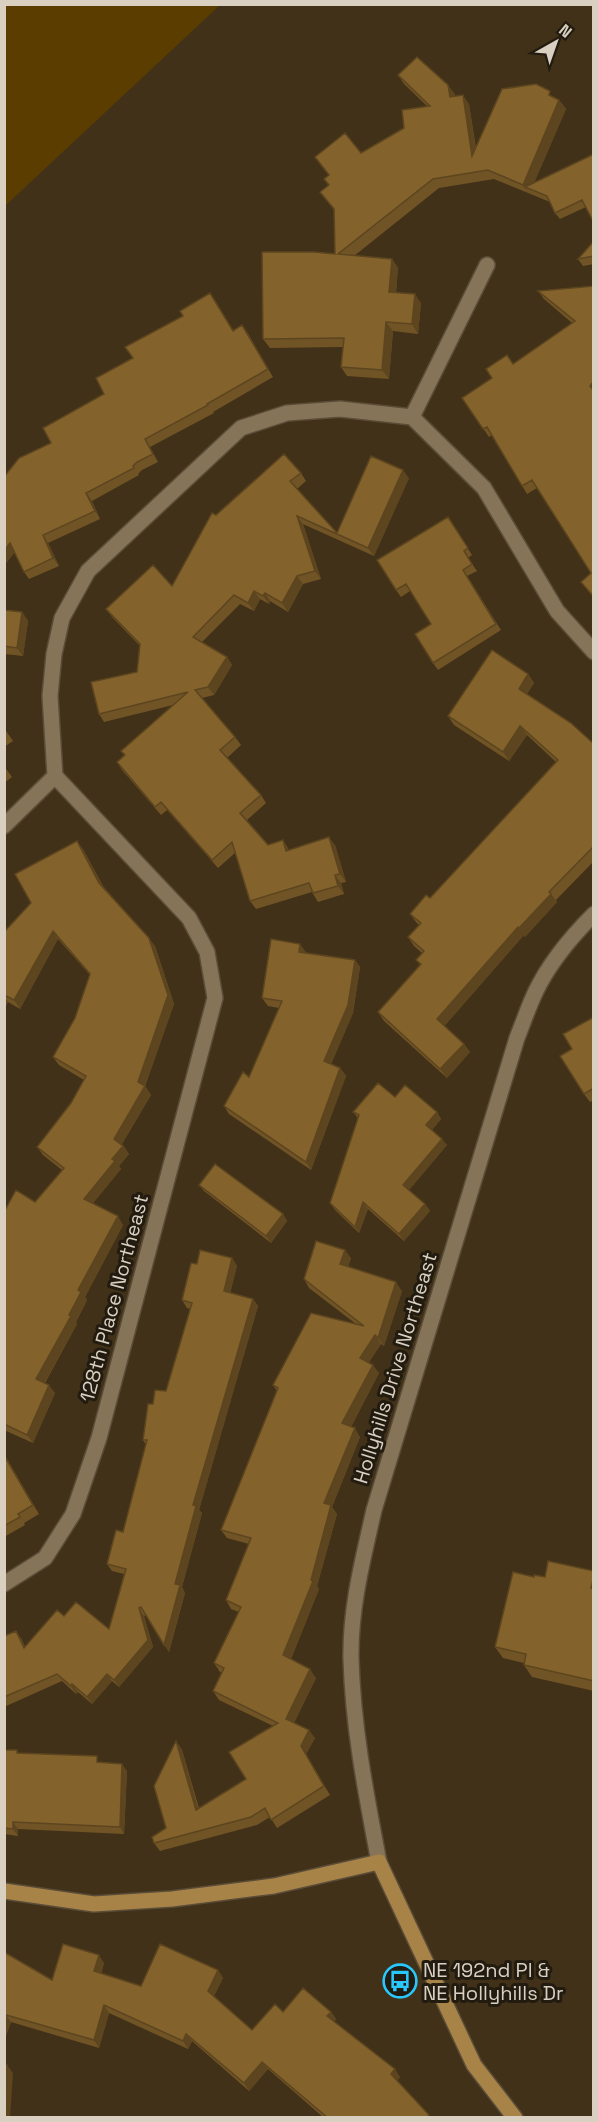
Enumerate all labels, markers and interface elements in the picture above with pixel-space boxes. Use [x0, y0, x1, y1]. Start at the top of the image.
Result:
north arrow [526, 12, 586, 72]
text: N [554, 19, 576, 42]
street label: 128th Place Northeast [74, 1191, 154, 1405]
street label: Hollyhills Drive Northeast [347, 1249, 443, 1487]
place label: NE 192nd Pl & NE Hollyhills Dr [423, 1957, 564, 2006]
bus stop icon: NE 192nd Pl & NE Hollyhills Dr [382, 1963, 418, 1999]

